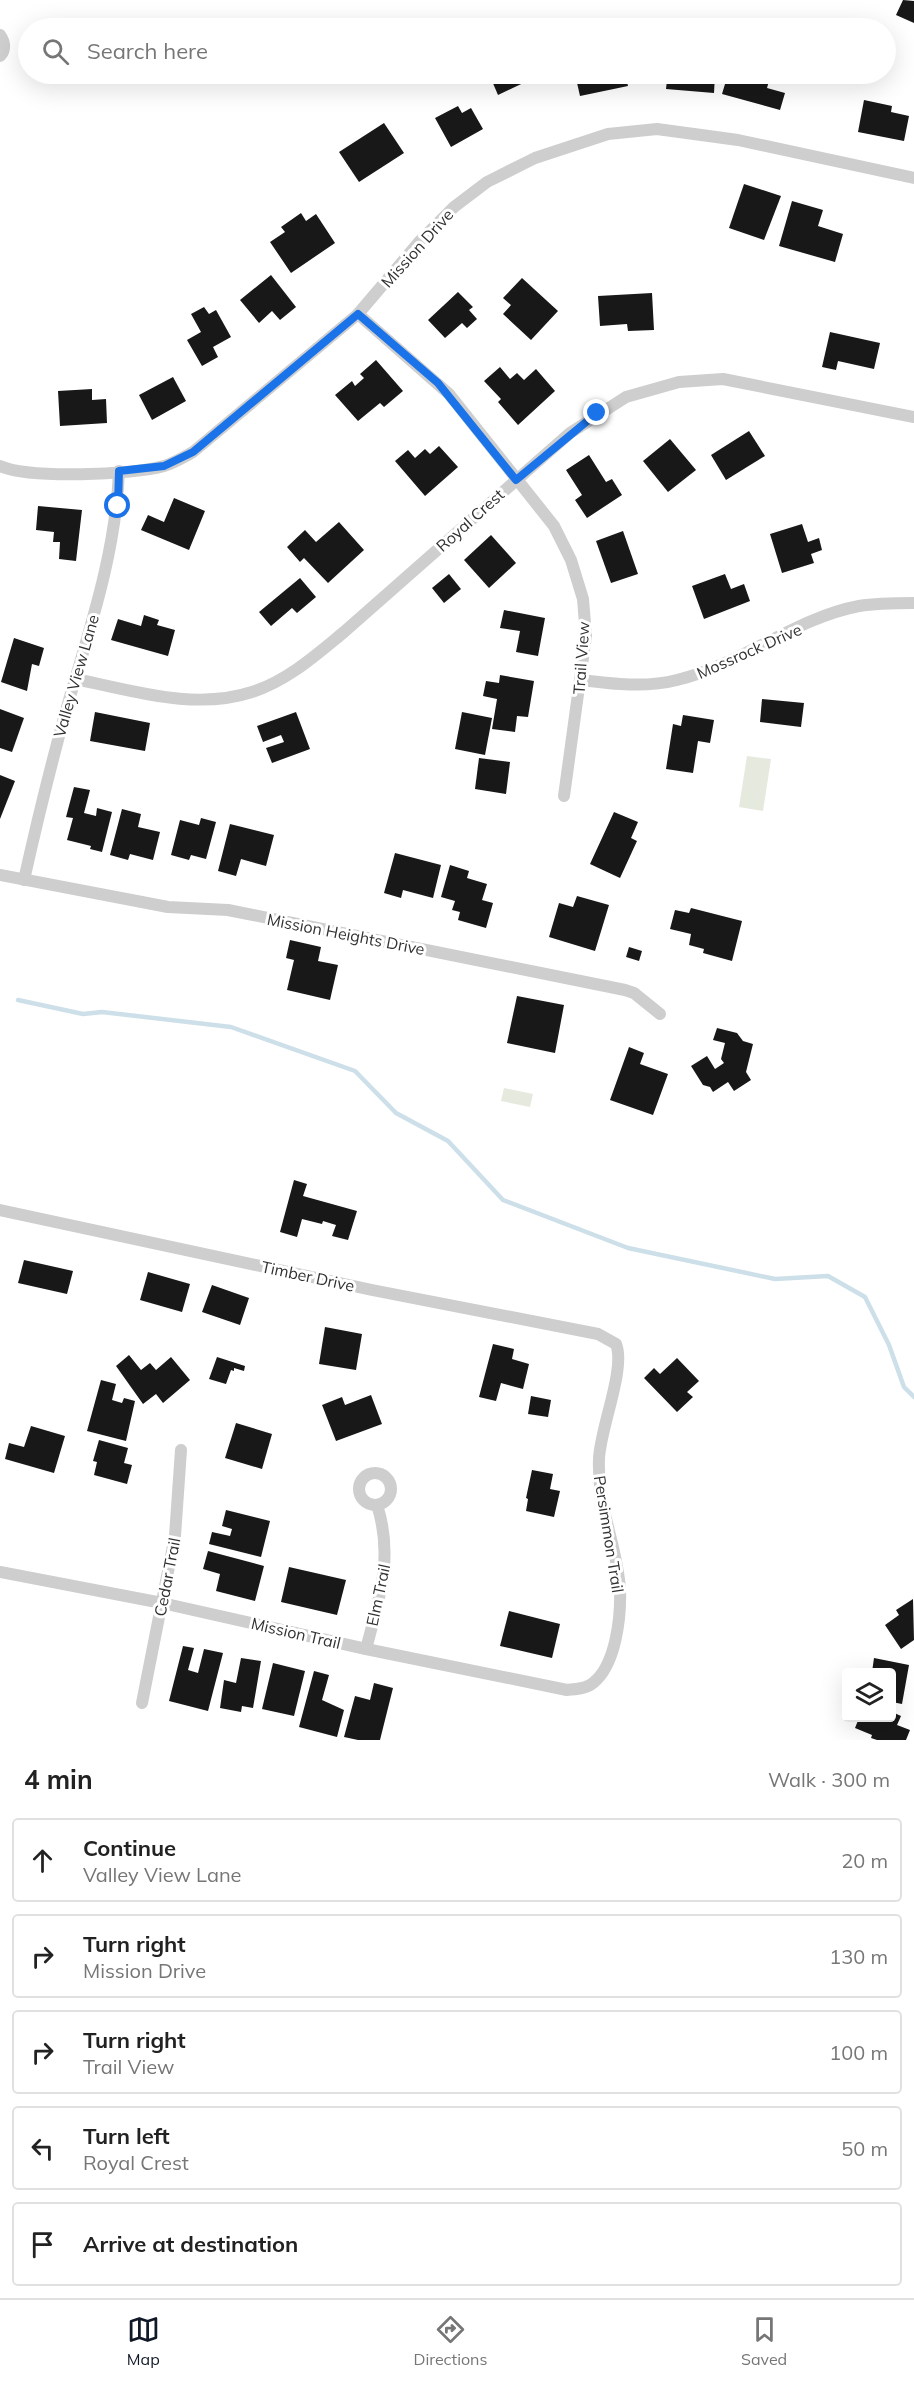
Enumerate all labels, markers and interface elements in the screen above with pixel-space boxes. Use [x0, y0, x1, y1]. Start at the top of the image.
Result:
search box [18, 18, 896, 84]
icon: search [39, 35, 72, 68]
text: Search here [87, 37, 208, 65]
street label: Mission Drive [377, 205, 457, 291]
route end [583, 399, 609, 425]
street label: Royal Crest [432, 484, 508, 556]
route start [104, 492, 130, 518]
street label: Valley View Lane [49, 612, 103, 740]
street label: Mossrock Drive [694, 619, 804, 683]
street label: Trail View [568, 621, 594, 695]
street label: Mission Heights Drive [266, 909, 426, 959]
street label: Timber Drive [260, 1256, 356, 1296]
street label: Persimmon Trail [590, 1474, 628, 1594]
street label: Cedar Trail [150, 1536, 184, 1618]
street label: Elm Trail [362, 1562, 394, 1628]
street label: Mission Trail [249, 1613, 343, 1653]
map controls [842, 1668, 896, 1722]
button: layers [842, 1668, 896, 1722]
text: 4 min [24, 1763, 93, 1796]
text: Walk · 300 m [768, 1767, 890, 1792]
text: Continue [83, 1834, 176, 1862]
icon: ahead [26, 1844, 59, 1877]
text: 20 m [841, 1848, 888, 1873]
text: Valley View Lane [83, 1862, 242, 1887]
text: Turn right [83, 1930, 186, 1958]
icon: right [26, 1940, 59, 1973]
text: 130 m [829, 1944, 888, 1969]
text: Mission Drive [83, 1958, 206, 1983]
text: Turn right [83, 2026, 186, 2054]
icon: right [26, 2036, 59, 2069]
text: 100 m [829, 2040, 888, 2065]
text: Trail View [83, 2054, 174, 2079]
text: Turn left [83, 2122, 170, 2150]
icon: left [26, 2132, 59, 2165]
text: 50 m [841, 2136, 888, 2161]
text: Royal Crest [83, 2150, 189, 2175]
icon: arrive [26, 2228, 59, 2261]
text: Arrive at destination [83, 2230, 298, 2258]
tab: Map [127, 2313, 160, 2369]
tab: Directions [413, 2313, 487, 2369]
tab: Saved [741, 2313, 787, 2369]

